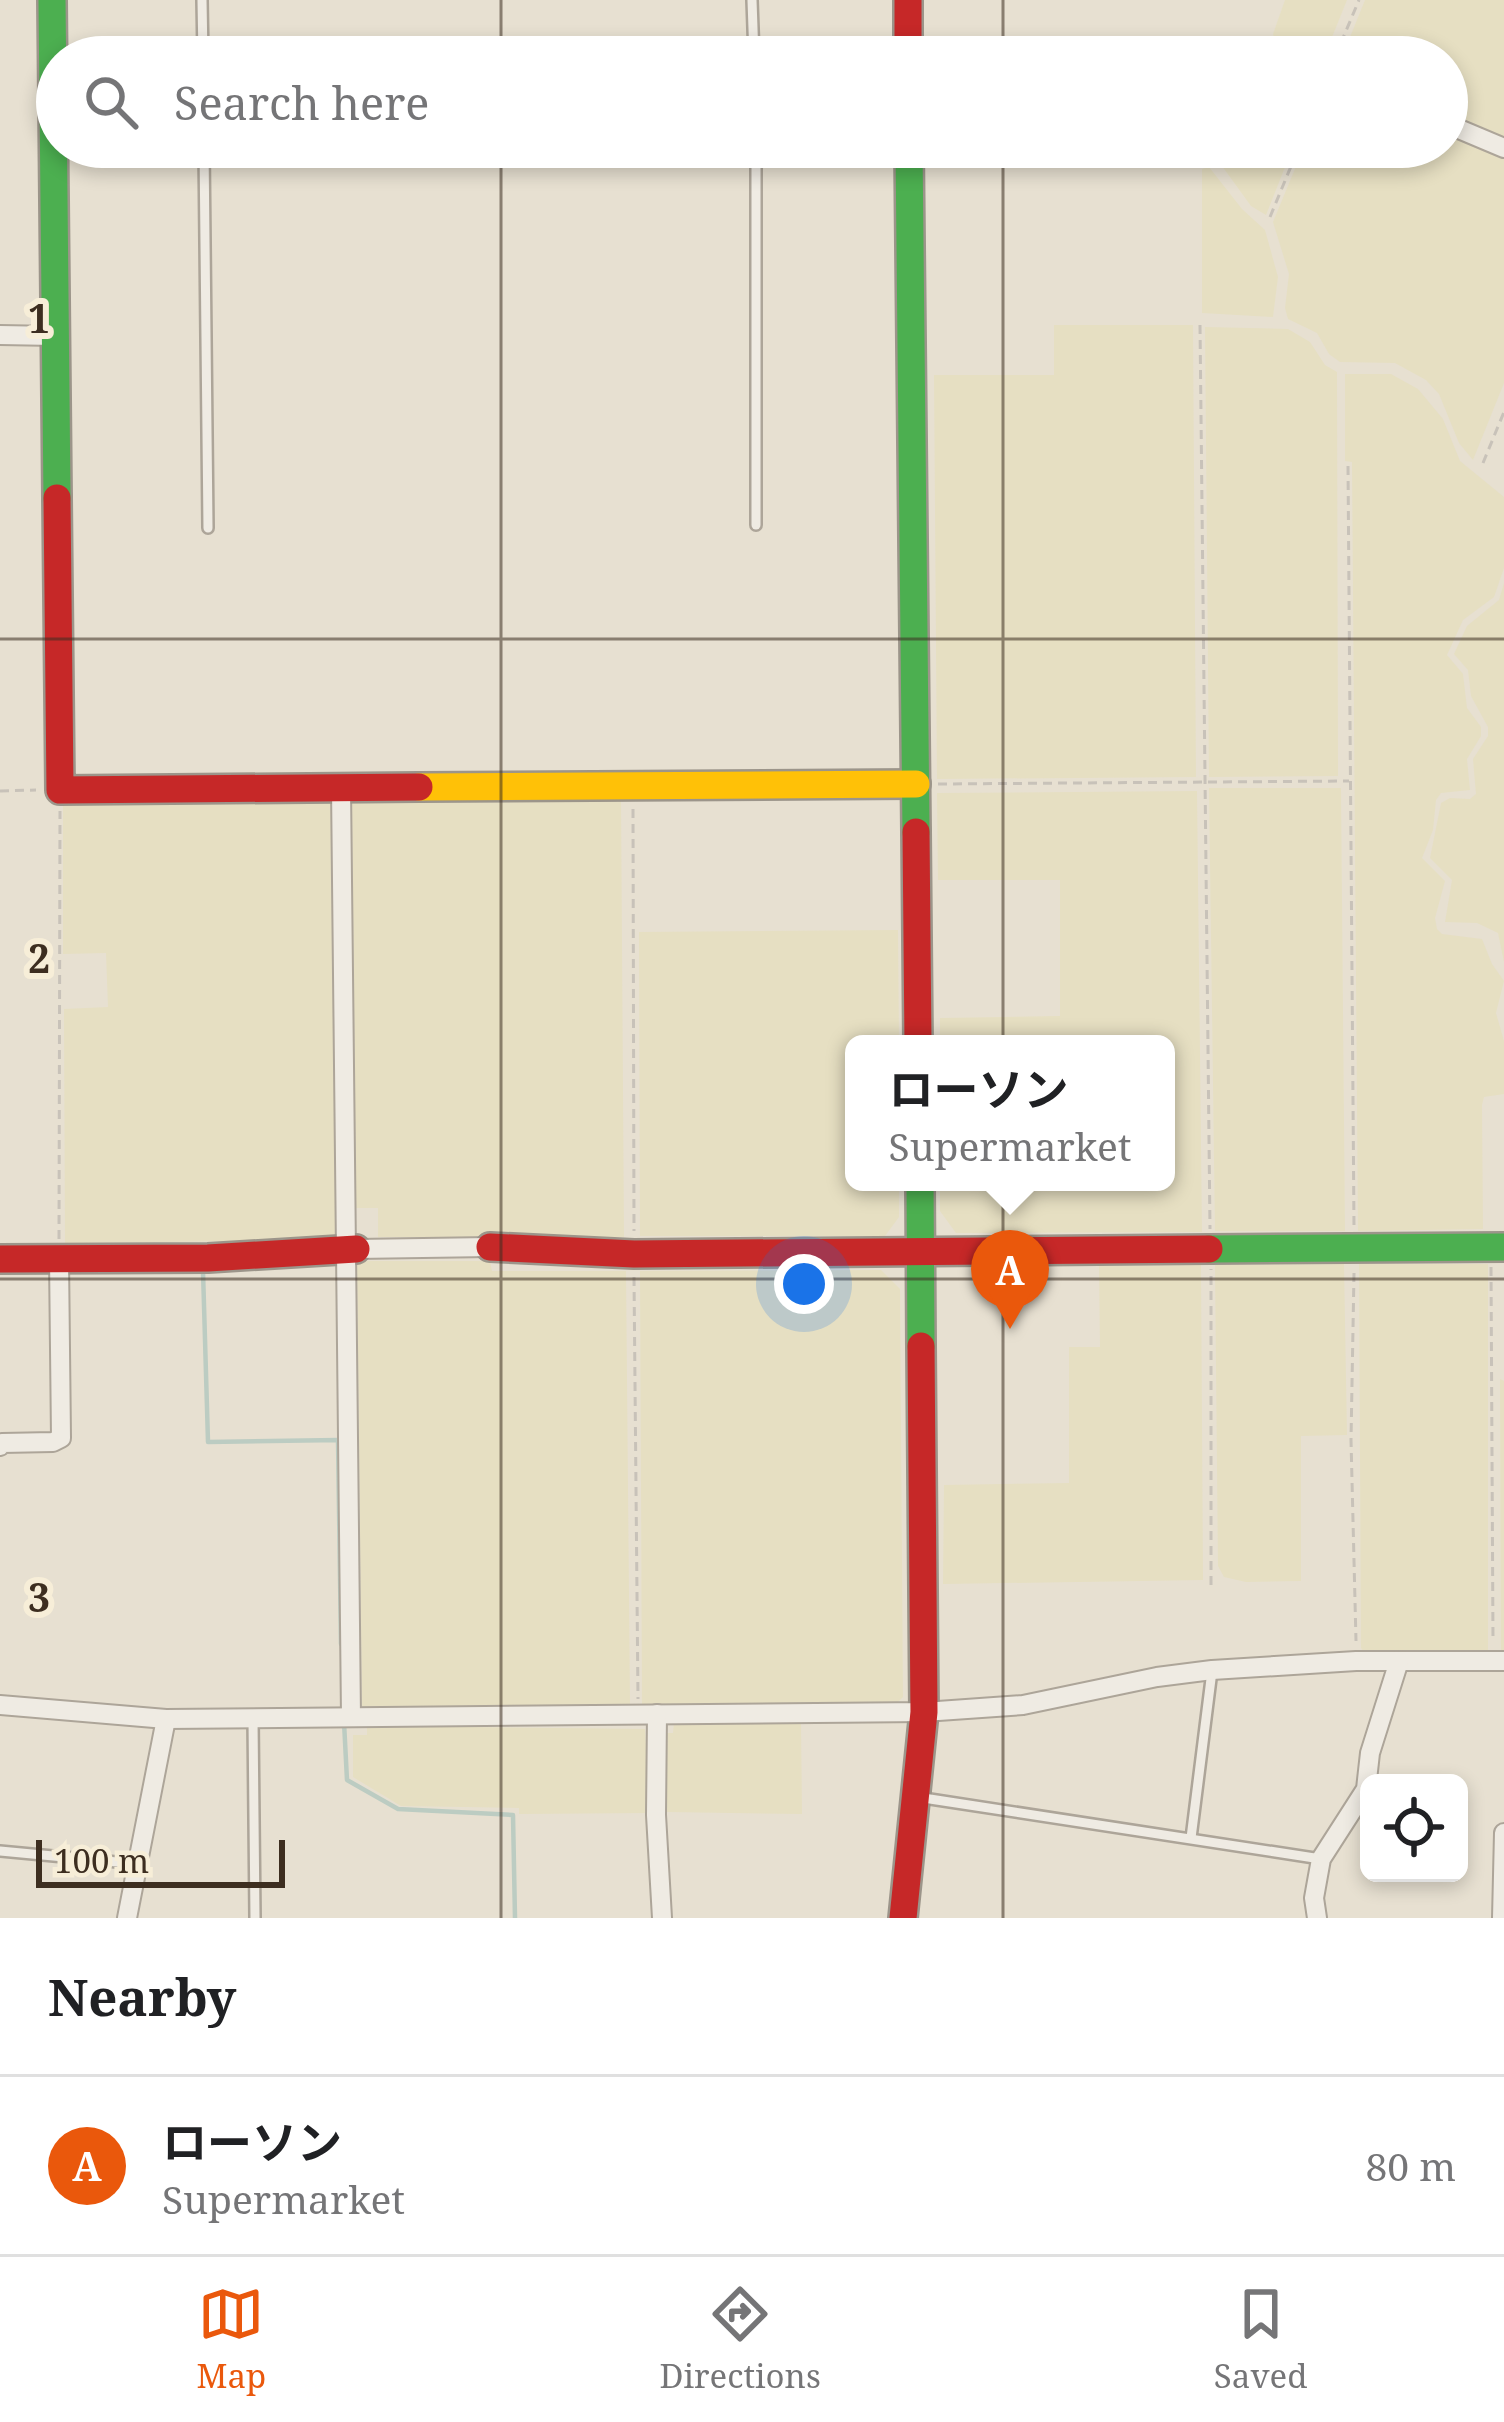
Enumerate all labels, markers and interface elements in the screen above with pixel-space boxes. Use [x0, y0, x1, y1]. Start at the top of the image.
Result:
search box [36, 36, 1468, 168]
icon: search [78, 69, 144, 135]
text: Search here [174, 72, 429, 133]
text: 1 [28, 291, 50, 344]
text: 2 [28, 931, 50, 984]
popup [845, 1035, 1175, 1191]
text: ローソン [889, 1058, 1069, 1119]
text: Supermarket [889, 1119, 1131, 1172]
pin: A [971, 1230, 1049, 1329]
your location [774, 1254, 834, 1314]
text: 3 [28, 1570, 50, 1623]
map controls [1360, 1774, 1468, 1882]
button: locate [1360, 1774, 1468, 1882]
scale bar [36, 1834, 285, 1887]
text: 100 m [54, 1838, 149, 1883]
text: Nearby [48, 1961, 236, 2031]
text: ローソン [162, 2111, 342, 2172]
text: A [72, 2139, 102, 2192]
text: 80 m [1365, 2139, 1456, 2192]
text: Supermarket [162, 2172, 405, 2225]
tab: Map [197, 2281, 266, 2398]
tab: Directions [659, 2281, 821, 2398]
tab: Saved [1214, 2281, 1307, 2398]

